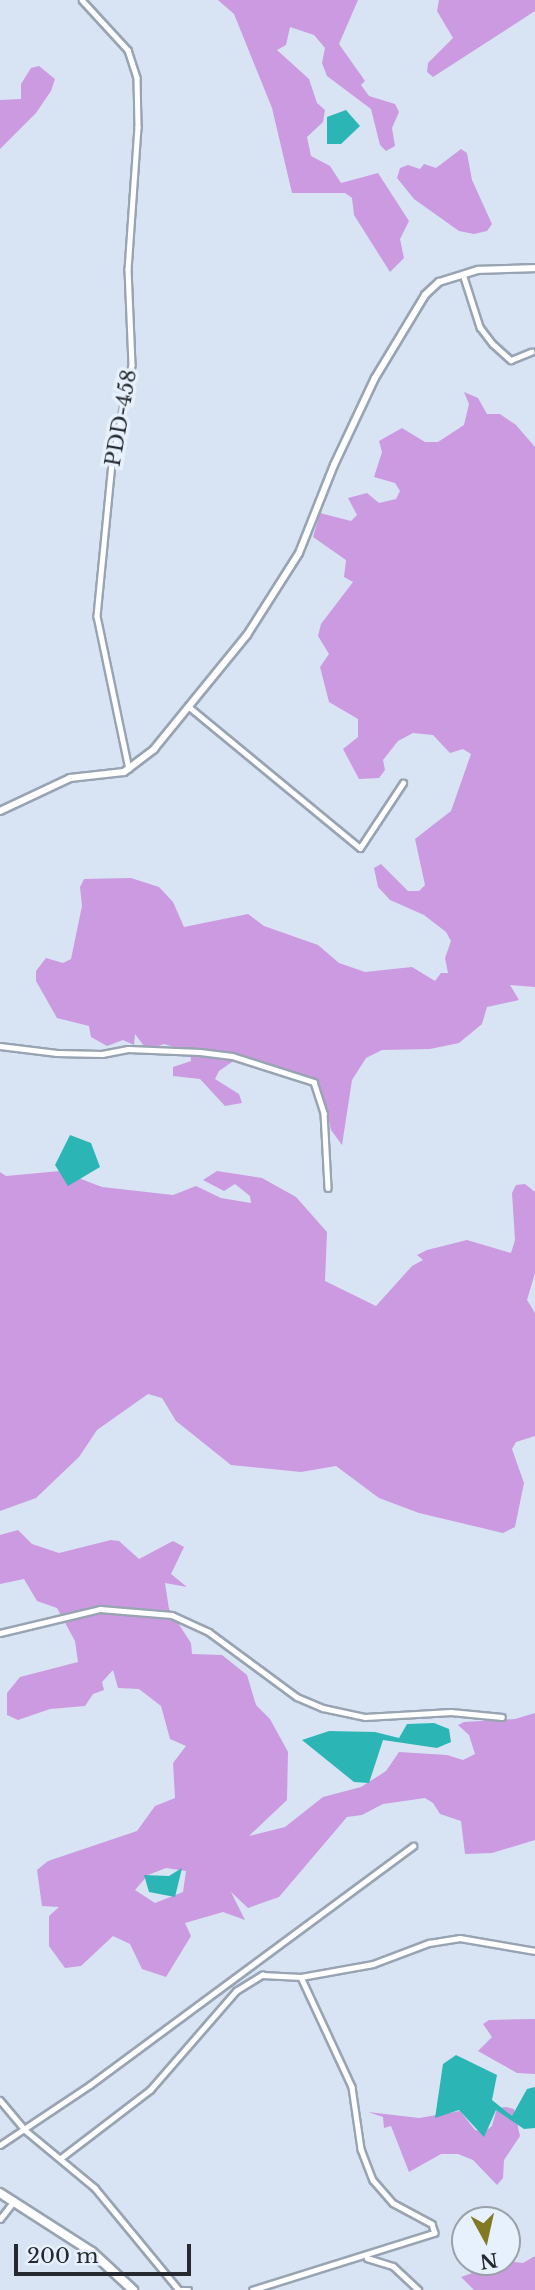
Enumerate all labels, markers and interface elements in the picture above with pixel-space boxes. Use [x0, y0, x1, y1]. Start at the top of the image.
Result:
street label: PDD-458 [100, 368, 142, 468]
north arrow [451, 2206, 521, 2276]
scale bar [18, 2230, 194, 2274]
text: 200 m [27, 2243, 98, 2269]
text: N [478, 2248, 499, 2273]

